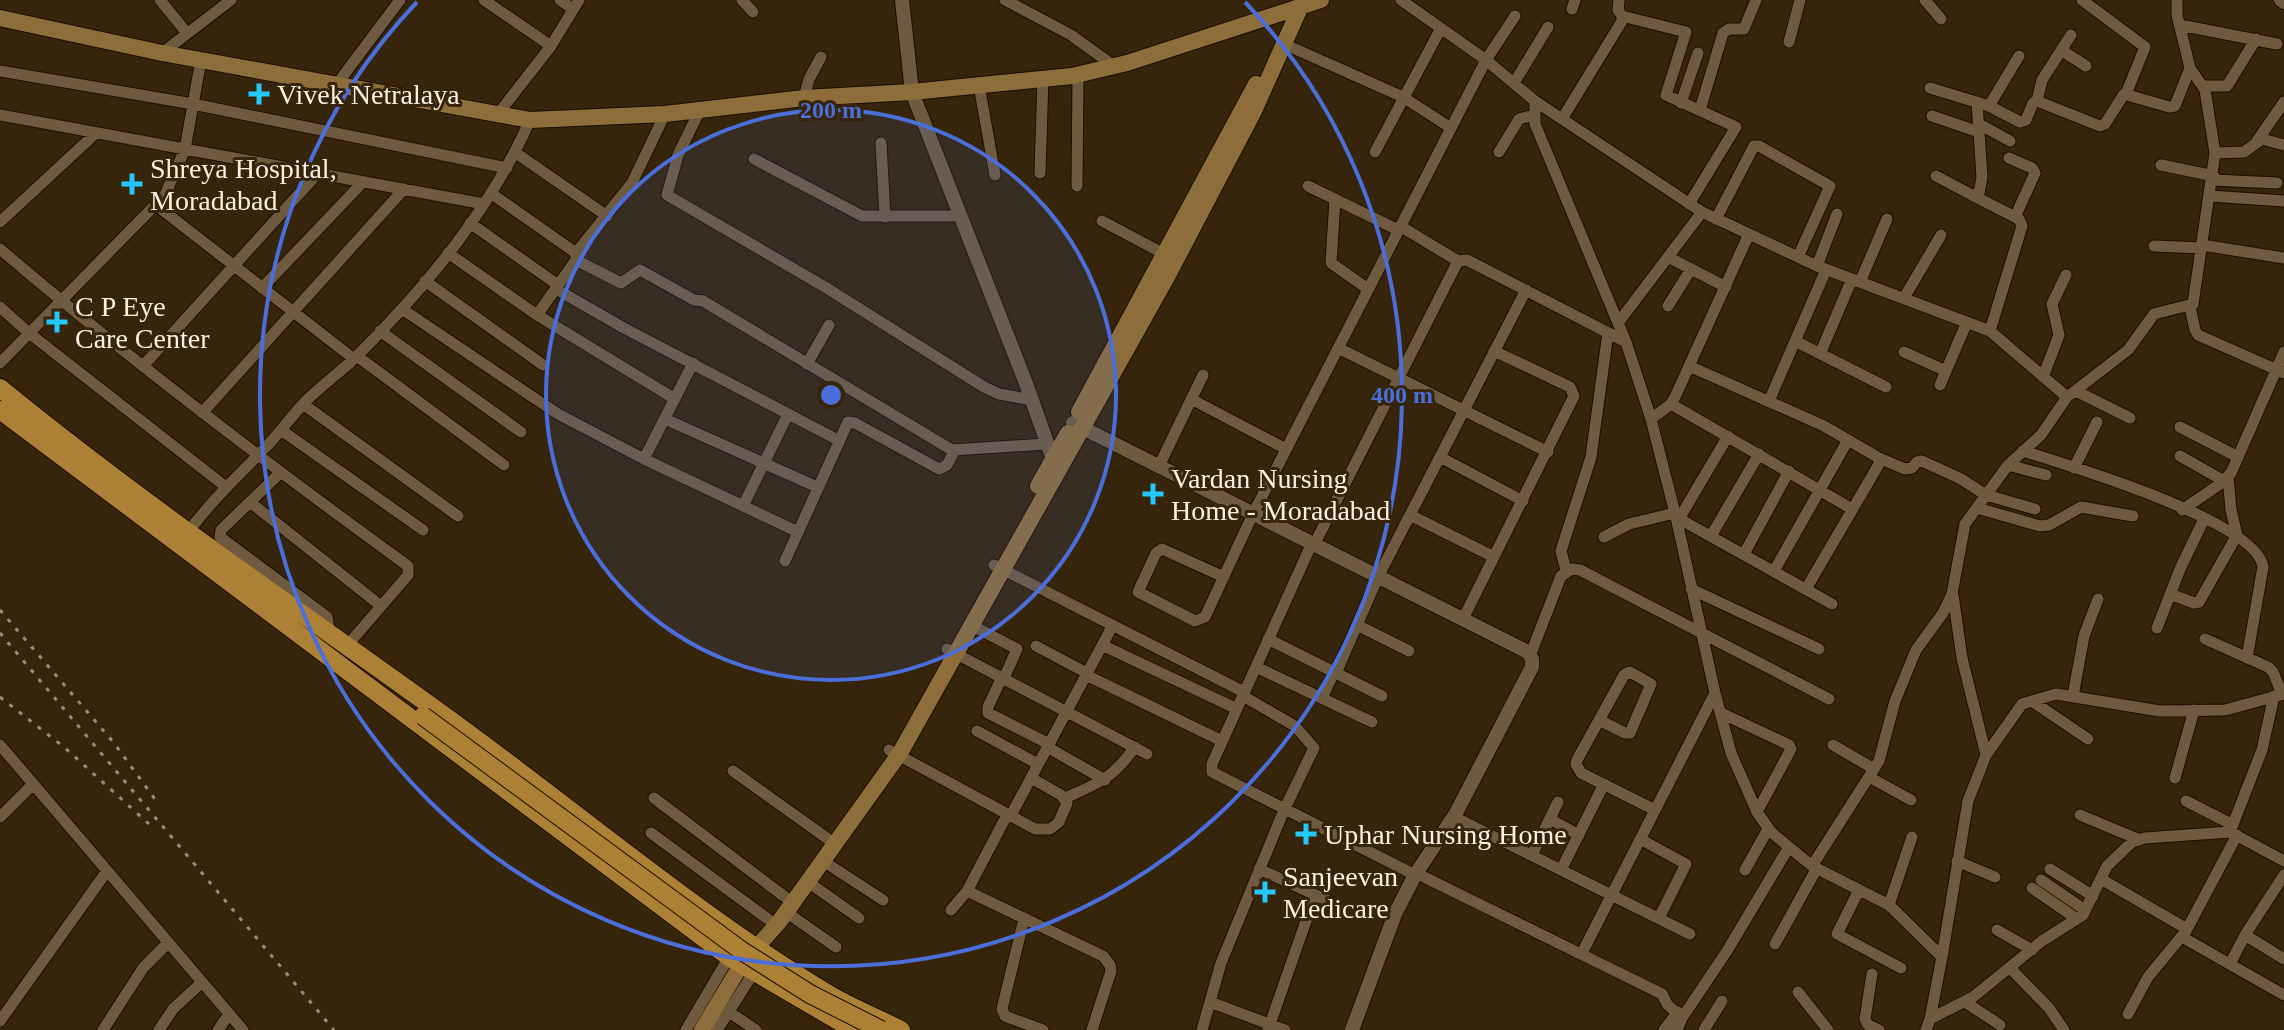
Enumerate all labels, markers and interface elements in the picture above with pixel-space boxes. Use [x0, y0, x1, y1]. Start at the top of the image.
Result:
place label: Vivek Netralaya [277, 79, 460, 110]
marker: Vivek Netralaya [248, 83, 270, 105]
text: 200 m [800, 97, 862, 123]
place label: Shreya Hospital, Moradabad [150, 153, 337, 216]
marker: Shreya Hospital, Moradabad [121, 173, 143, 195]
place label: C P Eye Care Center [75, 291, 210, 354]
marker: C P Eye Care Center [46, 311, 68, 333]
centre of rings [817, 381, 845, 409]
text: 400 m [1371, 382, 1433, 408]
place label: Vardan Nursing Home - Moradabad [1171, 463, 1390, 526]
marker: Vardan Nursing Home - Moradabad [1142, 483, 1164, 505]
place label: Uphar Nursing Home [1324, 819, 1567, 850]
marker: Uphar Nursing Home [1295, 823, 1317, 845]
place label: Sanjeevan Medicare [1283, 861, 1398, 924]
marker: Sanjeevan Medicare [1254, 881, 1276, 903]

